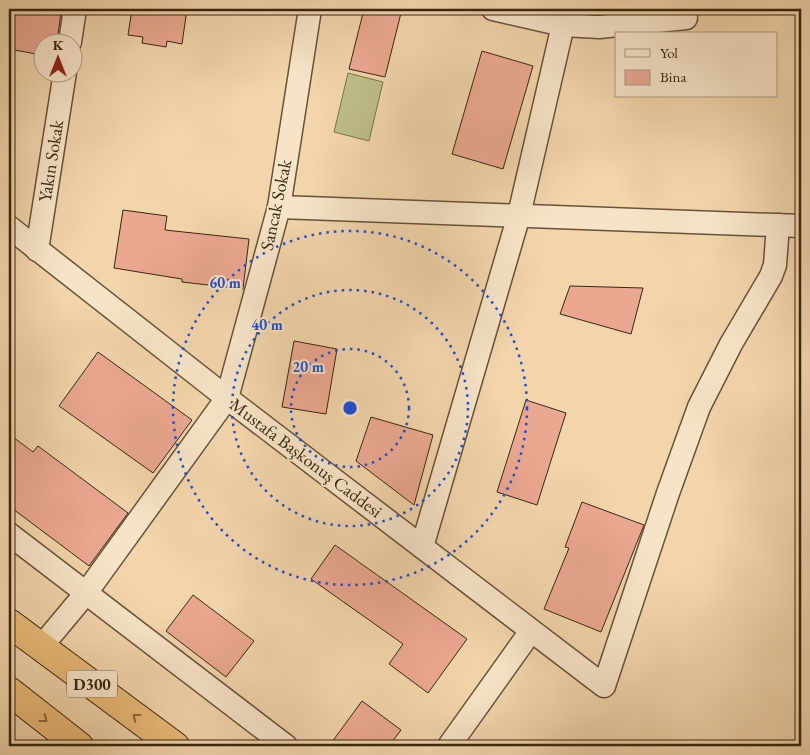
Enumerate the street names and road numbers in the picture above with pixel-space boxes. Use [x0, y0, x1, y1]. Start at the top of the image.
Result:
street label: Yakın Sokak [33, 118, 68, 204]
street label: Sancak Sokak [255, 157, 296, 252]
street label: Mustafa Başkonuş Caddesi [225, 393, 388, 523]
road number: D300 [67, 671, 117, 698]

